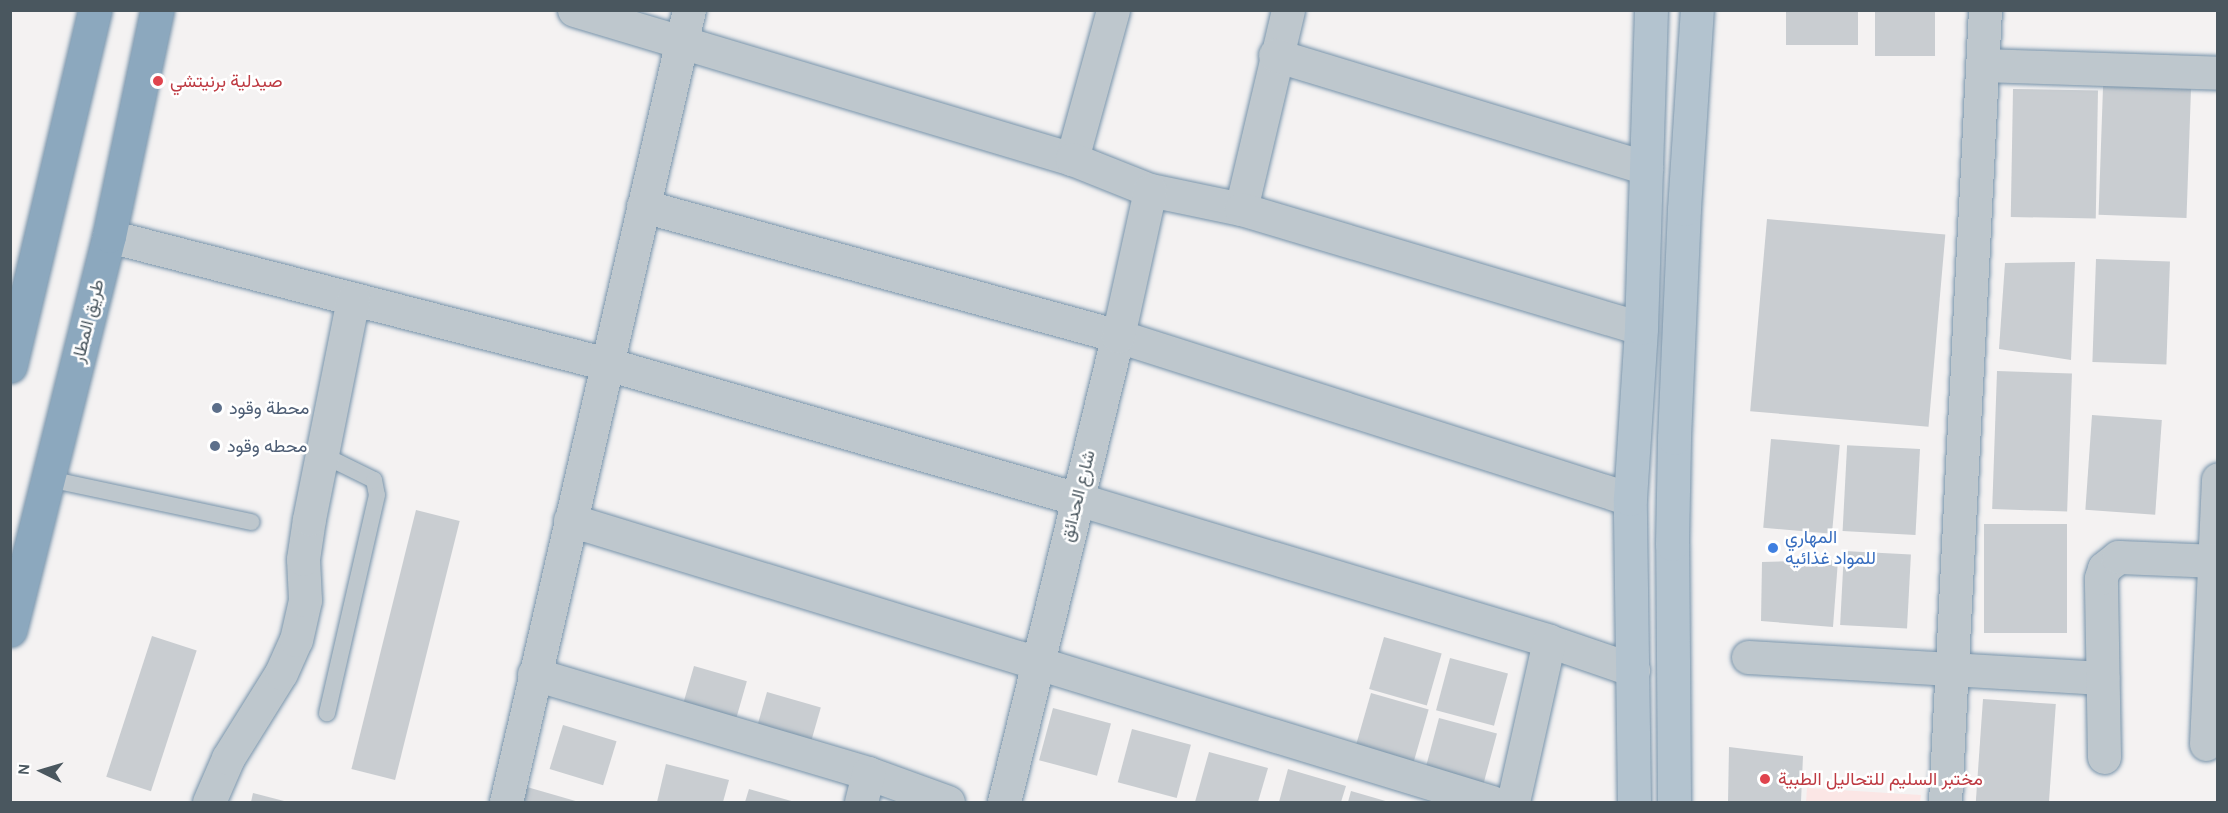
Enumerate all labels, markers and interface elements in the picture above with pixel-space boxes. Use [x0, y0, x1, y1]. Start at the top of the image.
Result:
place label: صيدلية برنيتشي [170, 70, 283, 92]
marker: صيدلية برنيتشي [151, 74, 165, 88]
street label: طريق المطار [67, 277, 109, 365]
place label: محطة وقود [229, 397, 309, 419]
marker: محطة وقود [210, 401, 224, 415]
place label: محطه وقود [227, 435, 307, 457]
marker: محطه وقود [208, 439, 222, 453]
street label: شارع الحدائق [1056, 448, 1100, 544]
place label: المهاري للمواد غذائيه [1785, 527, 1876, 570]
marker: المهاري للمواد غذائيه [1766, 541, 1780, 555]
north arrow [12, 741, 72, 801]
text: N [14, 763, 34, 776]
place label: مختبر السليم للتحاليل الطبية [1778, 768, 1983, 790]
marker: مختبر السليم للتحاليل الطبية [1756, 770, 1774, 788]

